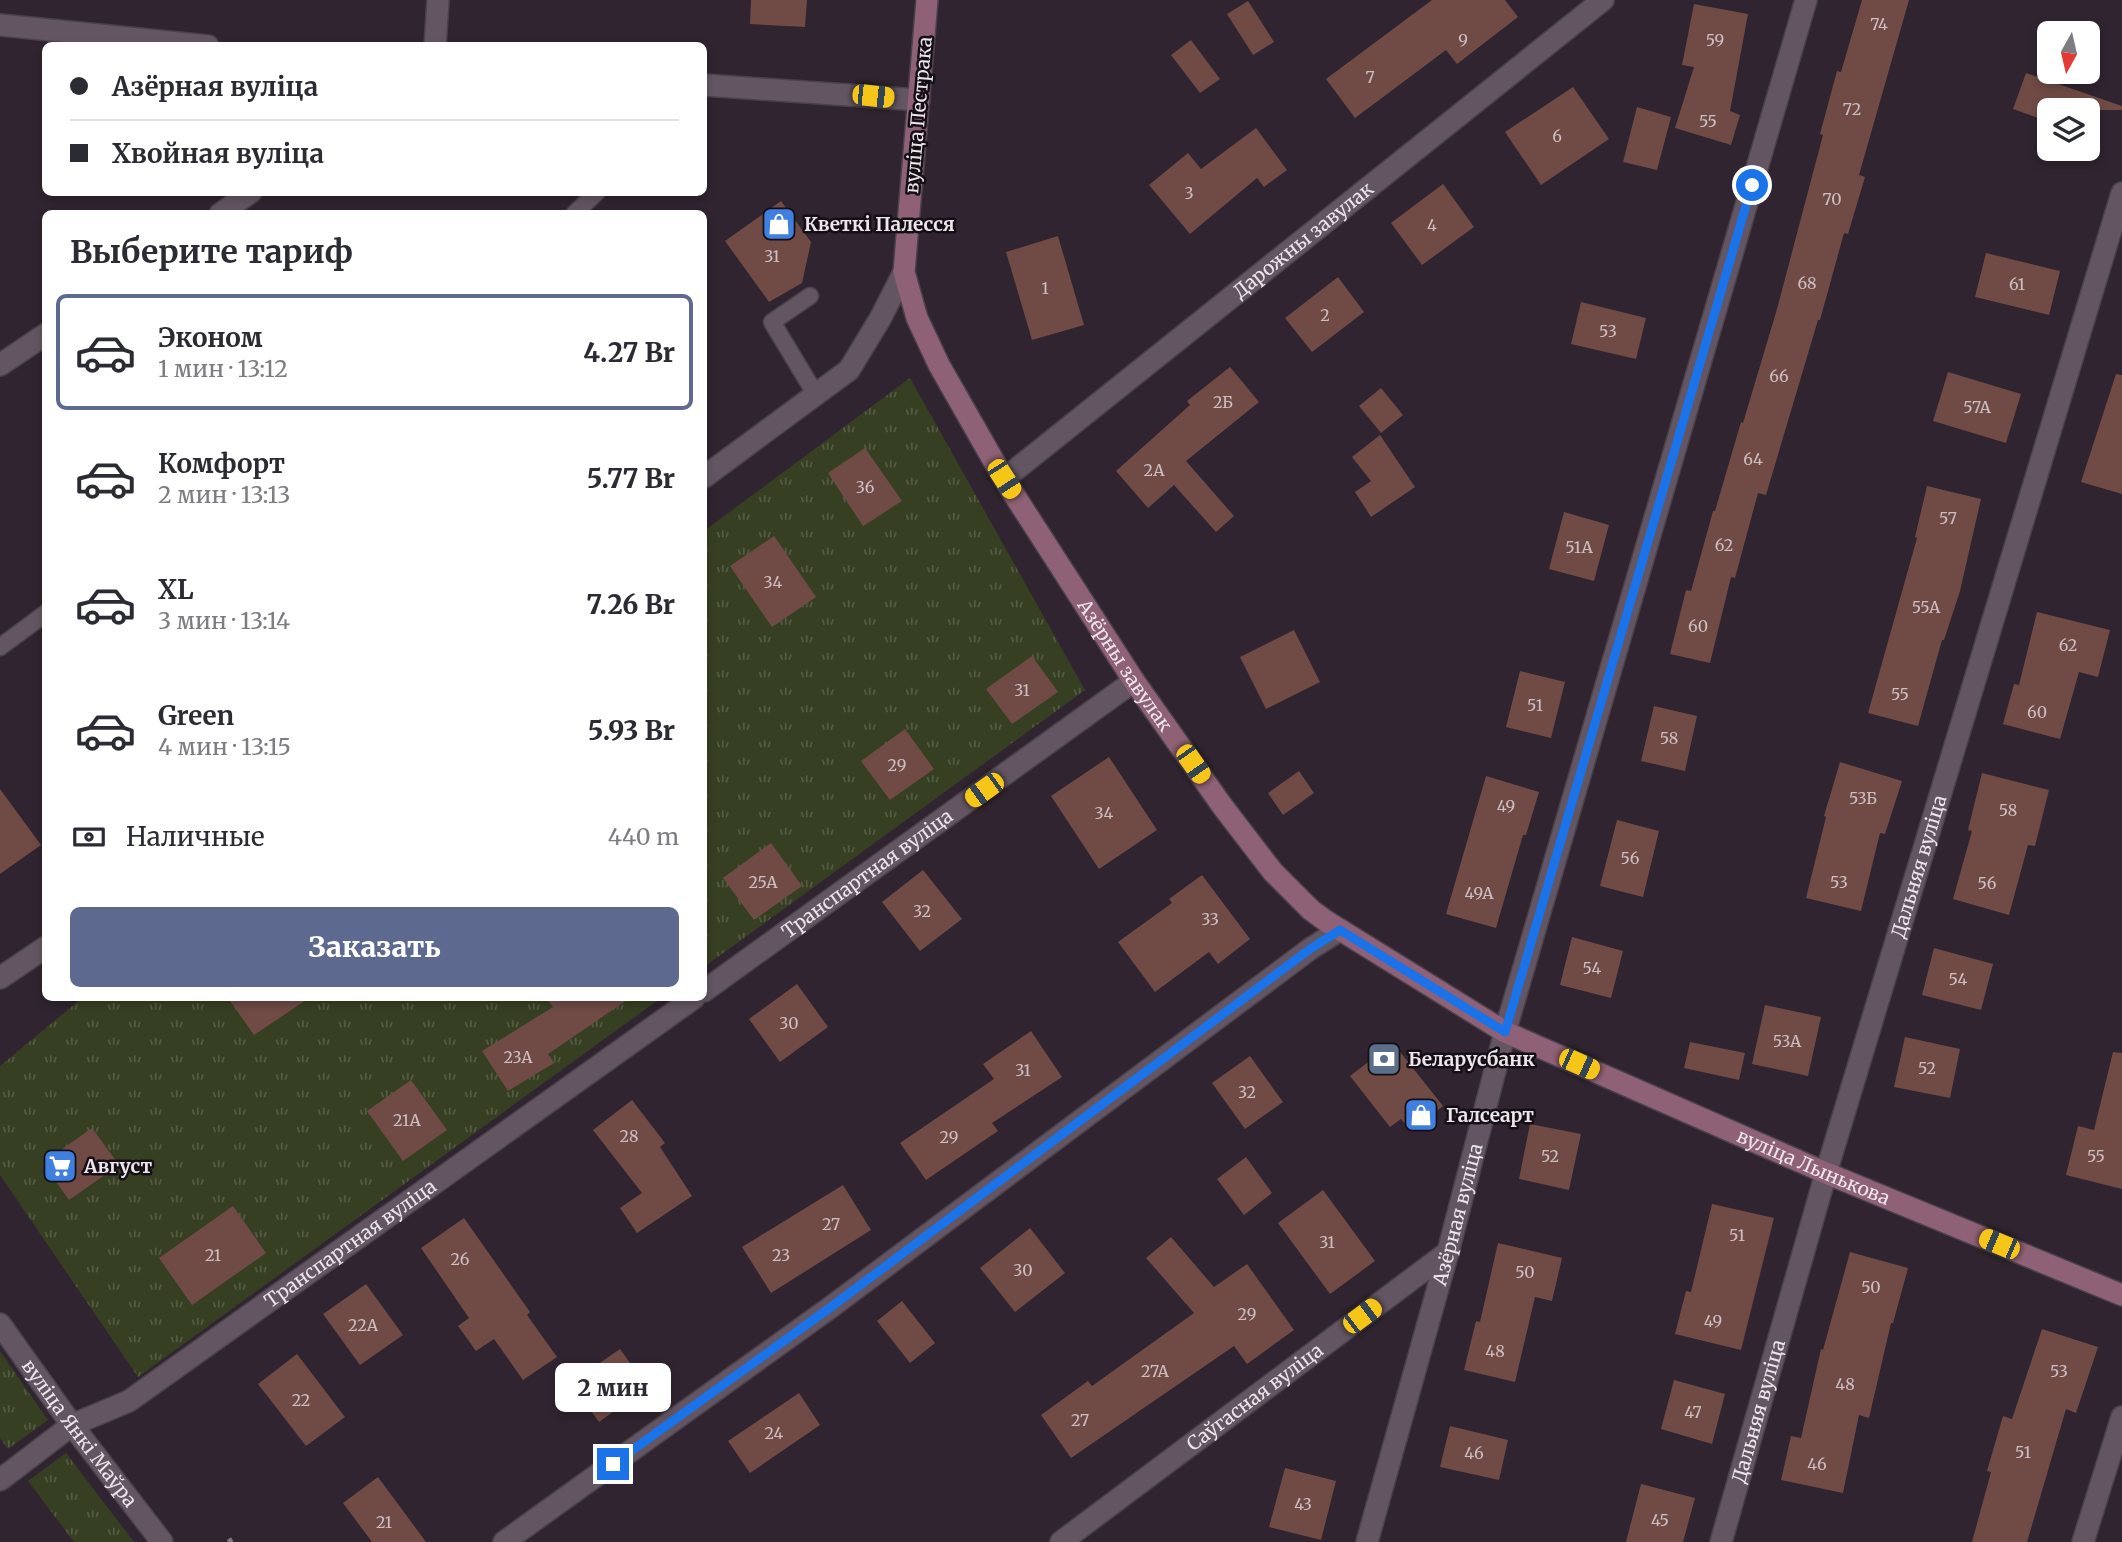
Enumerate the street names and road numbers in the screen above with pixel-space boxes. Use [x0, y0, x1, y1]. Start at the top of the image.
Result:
street label: вуліца Пестрака [899, 36, 937, 194]
street label: Дарожны завулак [1228, 176, 1378, 303]
street label: Азёрны завулак [1072, 594, 1178, 736]
street label: Дальняя вуліца [1886, 792, 1952, 941]
street label: Транспартная вуліца [777, 804, 957, 943]
street label: вуліца Лынькова [1733, 1123, 1894, 1210]
street label: Азёрная вуліца [1427, 1141, 1488, 1289]
street label: Транспартная вуліца [260, 1174, 441, 1313]
street label: Дальняя вуліца [1726, 1337, 1790, 1486]
street label: Саўгасная вуліца [1182, 1338, 1328, 1456]
street label: вуліца Янкі Маўра [17, 1355, 142, 1512]

